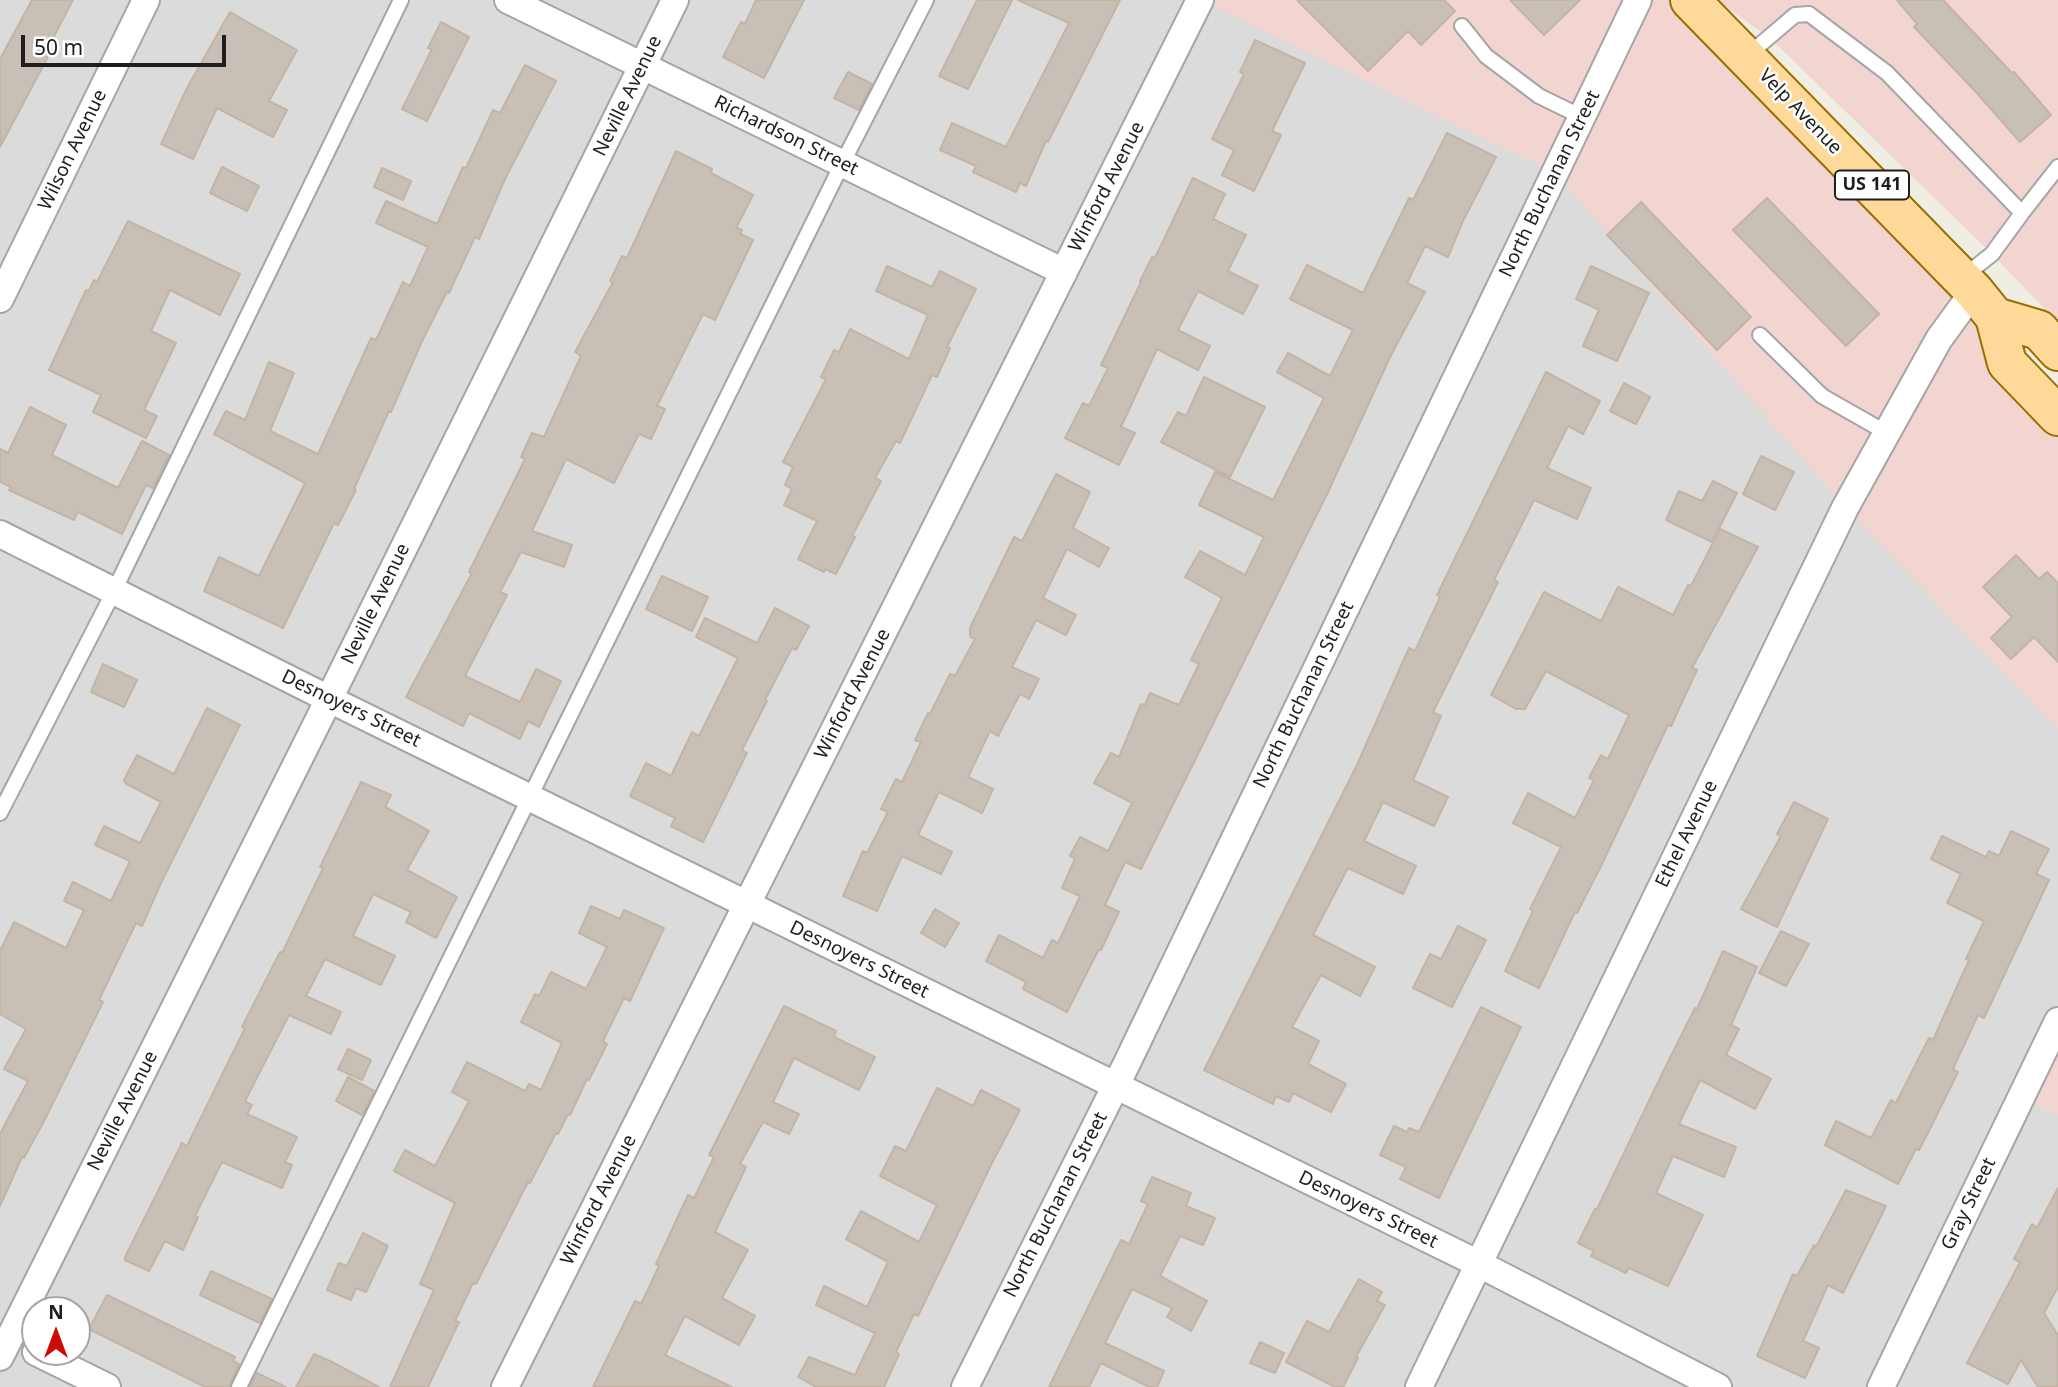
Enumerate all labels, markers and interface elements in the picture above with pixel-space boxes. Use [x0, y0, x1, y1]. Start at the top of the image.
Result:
scale bar [24, 21, 229, 65]
street label: Neville Avenue [589, 32, 667, 160]
text: 50 m [34, 33, 83, 61]
street label: Velp Avenue [1754, 65, 1846, 159]
street label: Wilson Avenue [34, 86, 112, 214]
street label: North Buchanan Street [1495, 87, 1605, 281]
street label: Richardson Street [710, 91, 862, 181]
street label: Winford Avenue [1064, 118, 1150, 256]
road number: US 141 [1835, 170, 1909, 200]
street label: Neville Avenue [337, 540, 415, 668]
street label: North Buchanan Street [1249, 598, 1359, 792]
street label: Winford Avenue [810, 625, 896, 763]
street label: Desnoyers Street [278, 665, 424, 753]
street label: Ethel Avenue [1651, 777, 1723, 891]
street label: Desnoyers Street [786, 916, 932, 1004]
street label: Neville Avenue [83, 1047, 163, 1175]
street label: North Buchanan Street [999, 1108, 1113, 1302]
street label: Winford Avenue [556, 1131, 642, 1269]
street label: Gray Street [1937, 1154, 2001, 1254]
street label: Desnoyers Street [1295, 1166, 1441, 1254]
north arrow [21, 1296, 91, 1366]
text: N [48, 1299, 64, 1325]

